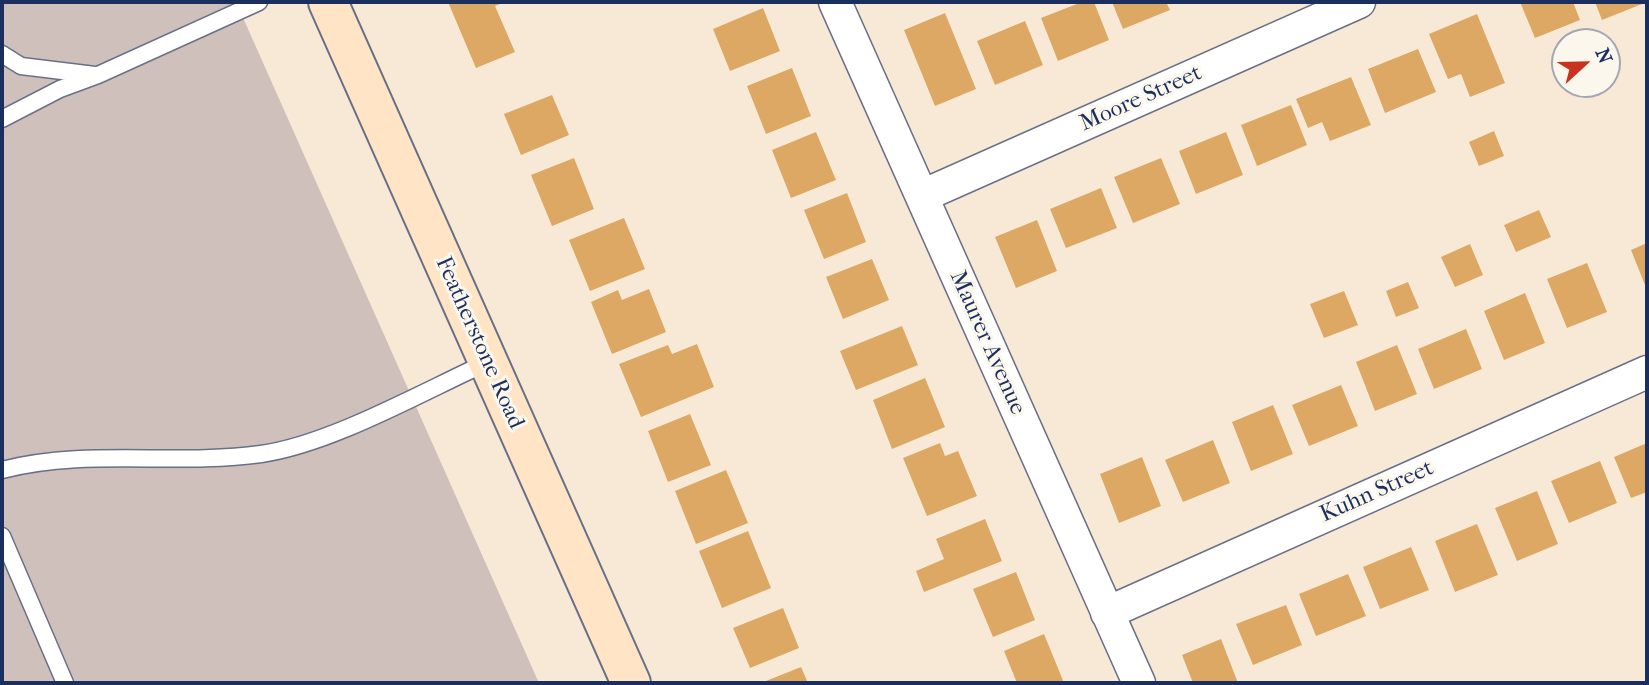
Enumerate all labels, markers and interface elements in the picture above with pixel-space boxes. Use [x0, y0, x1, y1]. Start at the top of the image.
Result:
north arrow [1551, 28, 1621, 98]
text: N [1591, 45, 1617, 67]
street label: Moore Street [1076, 60, 1206, 138]
street label: Featherstone Road [429, 253, 529, 433]
street label: Maurer Avenue [943, 267, 1031, 419]
street label: Kuhn Street [1316, 455, 1438, 529]

